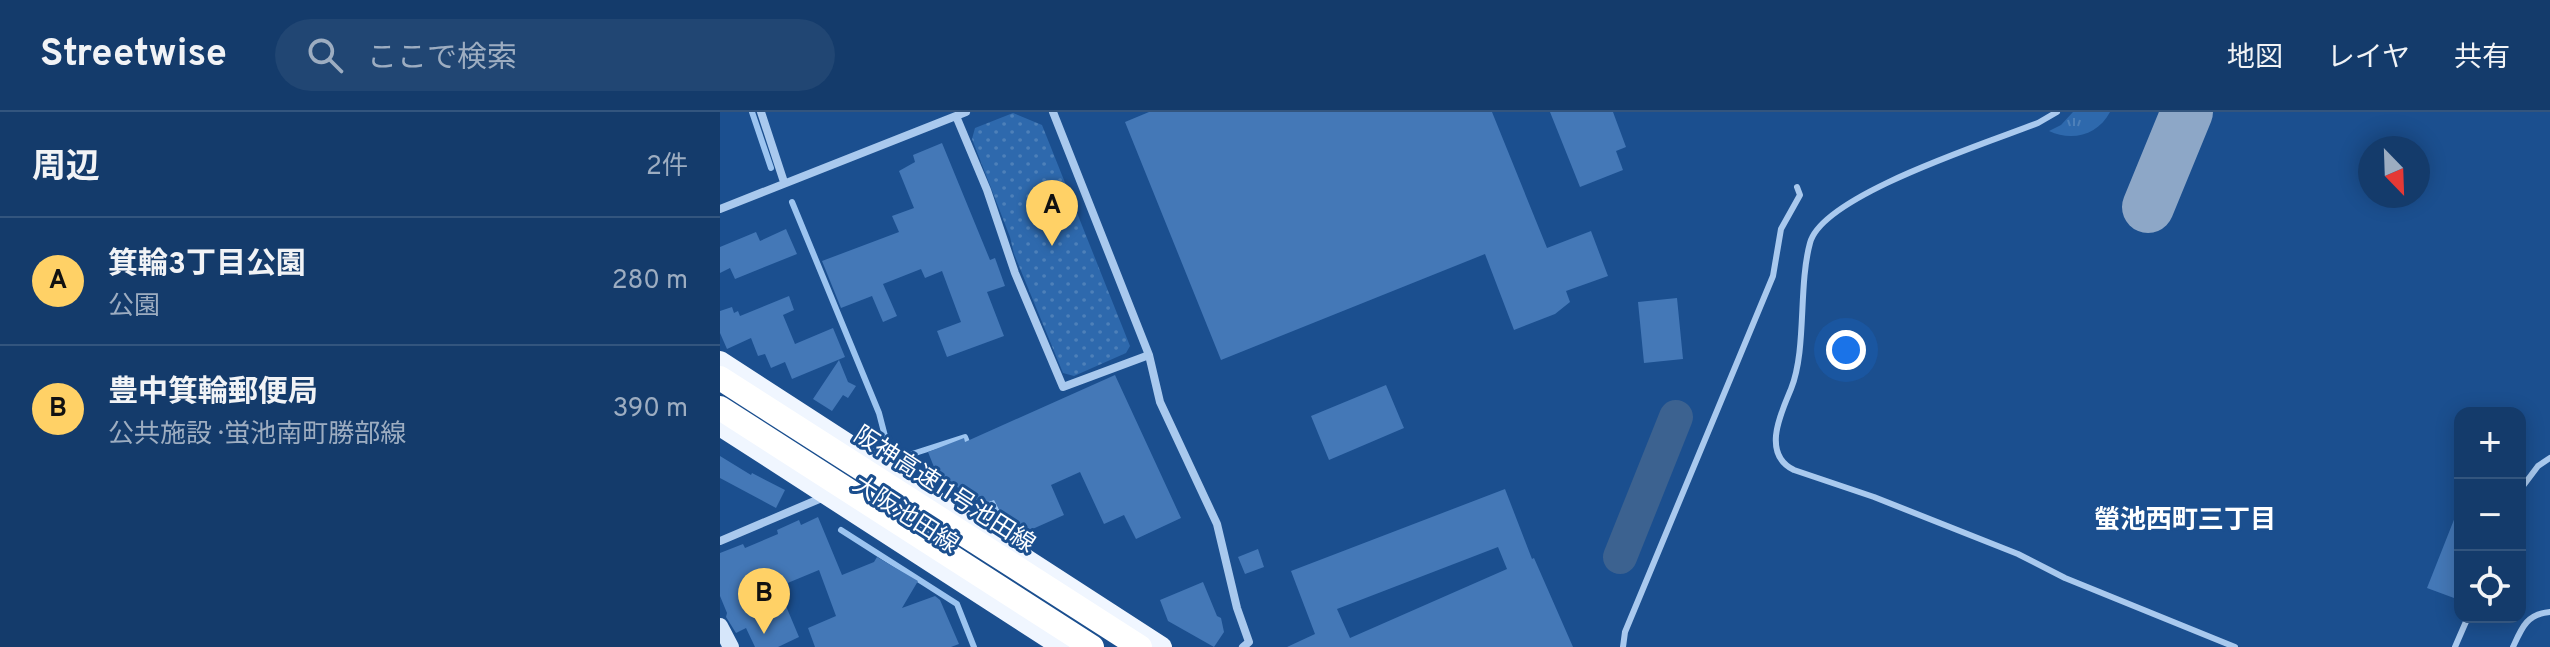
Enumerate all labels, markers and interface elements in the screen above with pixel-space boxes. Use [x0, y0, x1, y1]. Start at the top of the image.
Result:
search box [275, 19, 835, 91]
text: Streetwise [40, 31, 227, 80]
icon: search [303, 33, 347, 77]
text: ここで検索 [367, 41, 517, 78]
text: 地図 [2227, 41, 2283, 77]
text: レイヤ [2327, 41, 2410, 77]
text: 共有 [2454, 41, 2510, 77]
north arrow [2358, 136, 2430, 208]
text: 周辺 [32, 147, 100, 190]
text: 2件 [646, 151, 688, 184]
pin: A [1026, 180, 1078, 246]
text: 箕輪3丁目公園 [108, 247, 306, 284]
text: A [49, 265, 67, 298]
text: 280 m [612, 265, 688, 298]
text: 公園 [108, 291, 160, 324]
your location [1826, 330, 1866, 370]
text: 豊中箕輪郵便局 [108, 375, 318, 412]
text: B [49, 393, 67, 426]
text: 390 m [613, 393, 688, 426]
map controls [2454, 407, 2526, 623]
button: + [2454, 407, 2526, 479]
text: 公共施設 · 蛍池南町勝部線 [108, 419, 406, 452]
street label: 阪神高速11号池田線 [848, 421, 1040, 560]
street label: 大阪池田線 [846, 470, 963, 561]
button: − [2454, 479, 2526, 551]
district label: 螢池西町三丁目 [2094, 505, 2276, 538]
button: locate [2454, 551, 2526, 623]
pin: B [738, 568, 790, 634]

